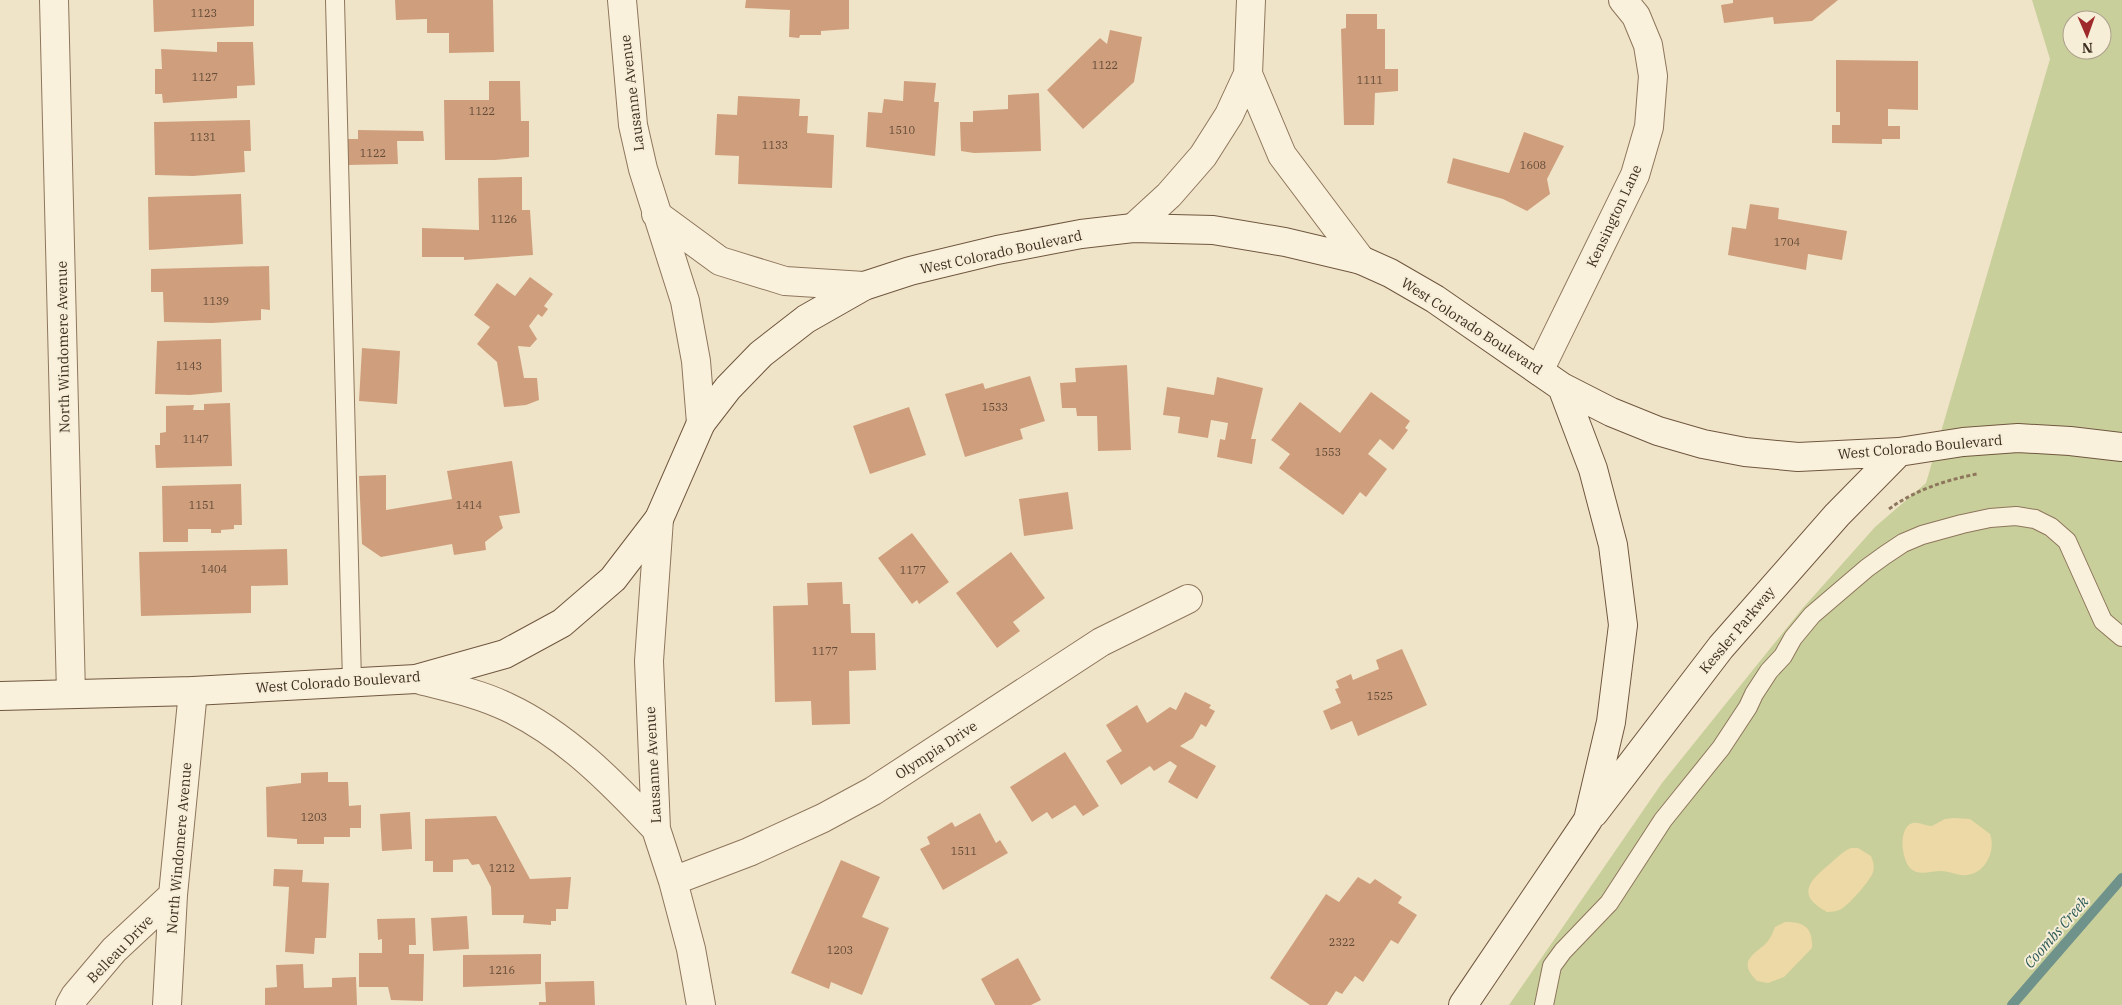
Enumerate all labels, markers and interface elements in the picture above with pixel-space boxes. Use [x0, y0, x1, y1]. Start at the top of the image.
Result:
house number: 1123 [191, 6, 217, 20]
north arrow [2062, 10, 2112, 60]
street label: Lausanne Avenue [616, 34, 648, 152]
text: N [2082, 39, 2093, 57]
house number: 1122 [1092, 58, 1118, 72]
house number: 1127 [192, 70, 218, 84]
house number: 1111 [1357, 73, 1383, 87]
house number: 1122 [469, 104, 495, 118]
house number: 1510 [889, 123, 916, 137]
house number: 1131 [190, 130, 216, 144]
house number: 1133 [762, 138, 788, 152]
house number: 1122 [360, 146, 386, 160]
house number: 1608 [1520, 158, 1546, 172]
street label: Kensington Lane [1582, 162, 1646, 270]
house number: 1126 [491, 212, 517, 226]
street label: West Colorado Boulevard [918, 226, 1084, 278]
house number: 1704 [1774, 235, 1801, 249]
street label: North Windomere Avenue [52, 261, 74, 433]
street label: West Colorado Boulevard [1398, 273, 1547, 379]
house number: 1139 [203, 294, 229, 308]
house number: 1143 [176, 359, 202, 373]
house number: 1533 [982, 400, 1008, 414]
street label: West Colorado Boulevard [1837, 431, 2003, 463]
house number: 1147 [183, 432, 209, 446]
house number: 1553 [1315, 445, 1341, 459]
house number: 1151 [189, 498, 215, 512]
house number: 1414 [456, 498, 483, 512]
house number: 1404 [201, 562, 228, 576]
house number: 1177 [900, 563, 926, 577]
street label: Kessler Parkway [1695, 582, 1779, 677]
house number: 1177 [812, 644, 838, 658]
street label: West Colorado Boulevard [255, 667, 421, 697]
house number: 1525 [1367, 689, 1393, 703]
street label: Lausanne Avenue [641, 706, 665, 824]
street label: Olympia Drive [892, 717, 980, 783]
street label: North Windomere Avenue [163, 761, 195, 935]
house number: 1203 [301, 810, 327, 824]
house number: 1511 [951, 844, 977, 858]
house number: 1212 [489, 861, 515, 875]
water label: Coombs Creek [2020, 892, 2092, 972]
street label: Belleau Drive [83, 911, 157, 987]
house number: 2322 [1329, 935, 1355, 949]
house number: 1203 [827, 943, 853, 957]
house number: 1216 [489, 963, 515, 977]

